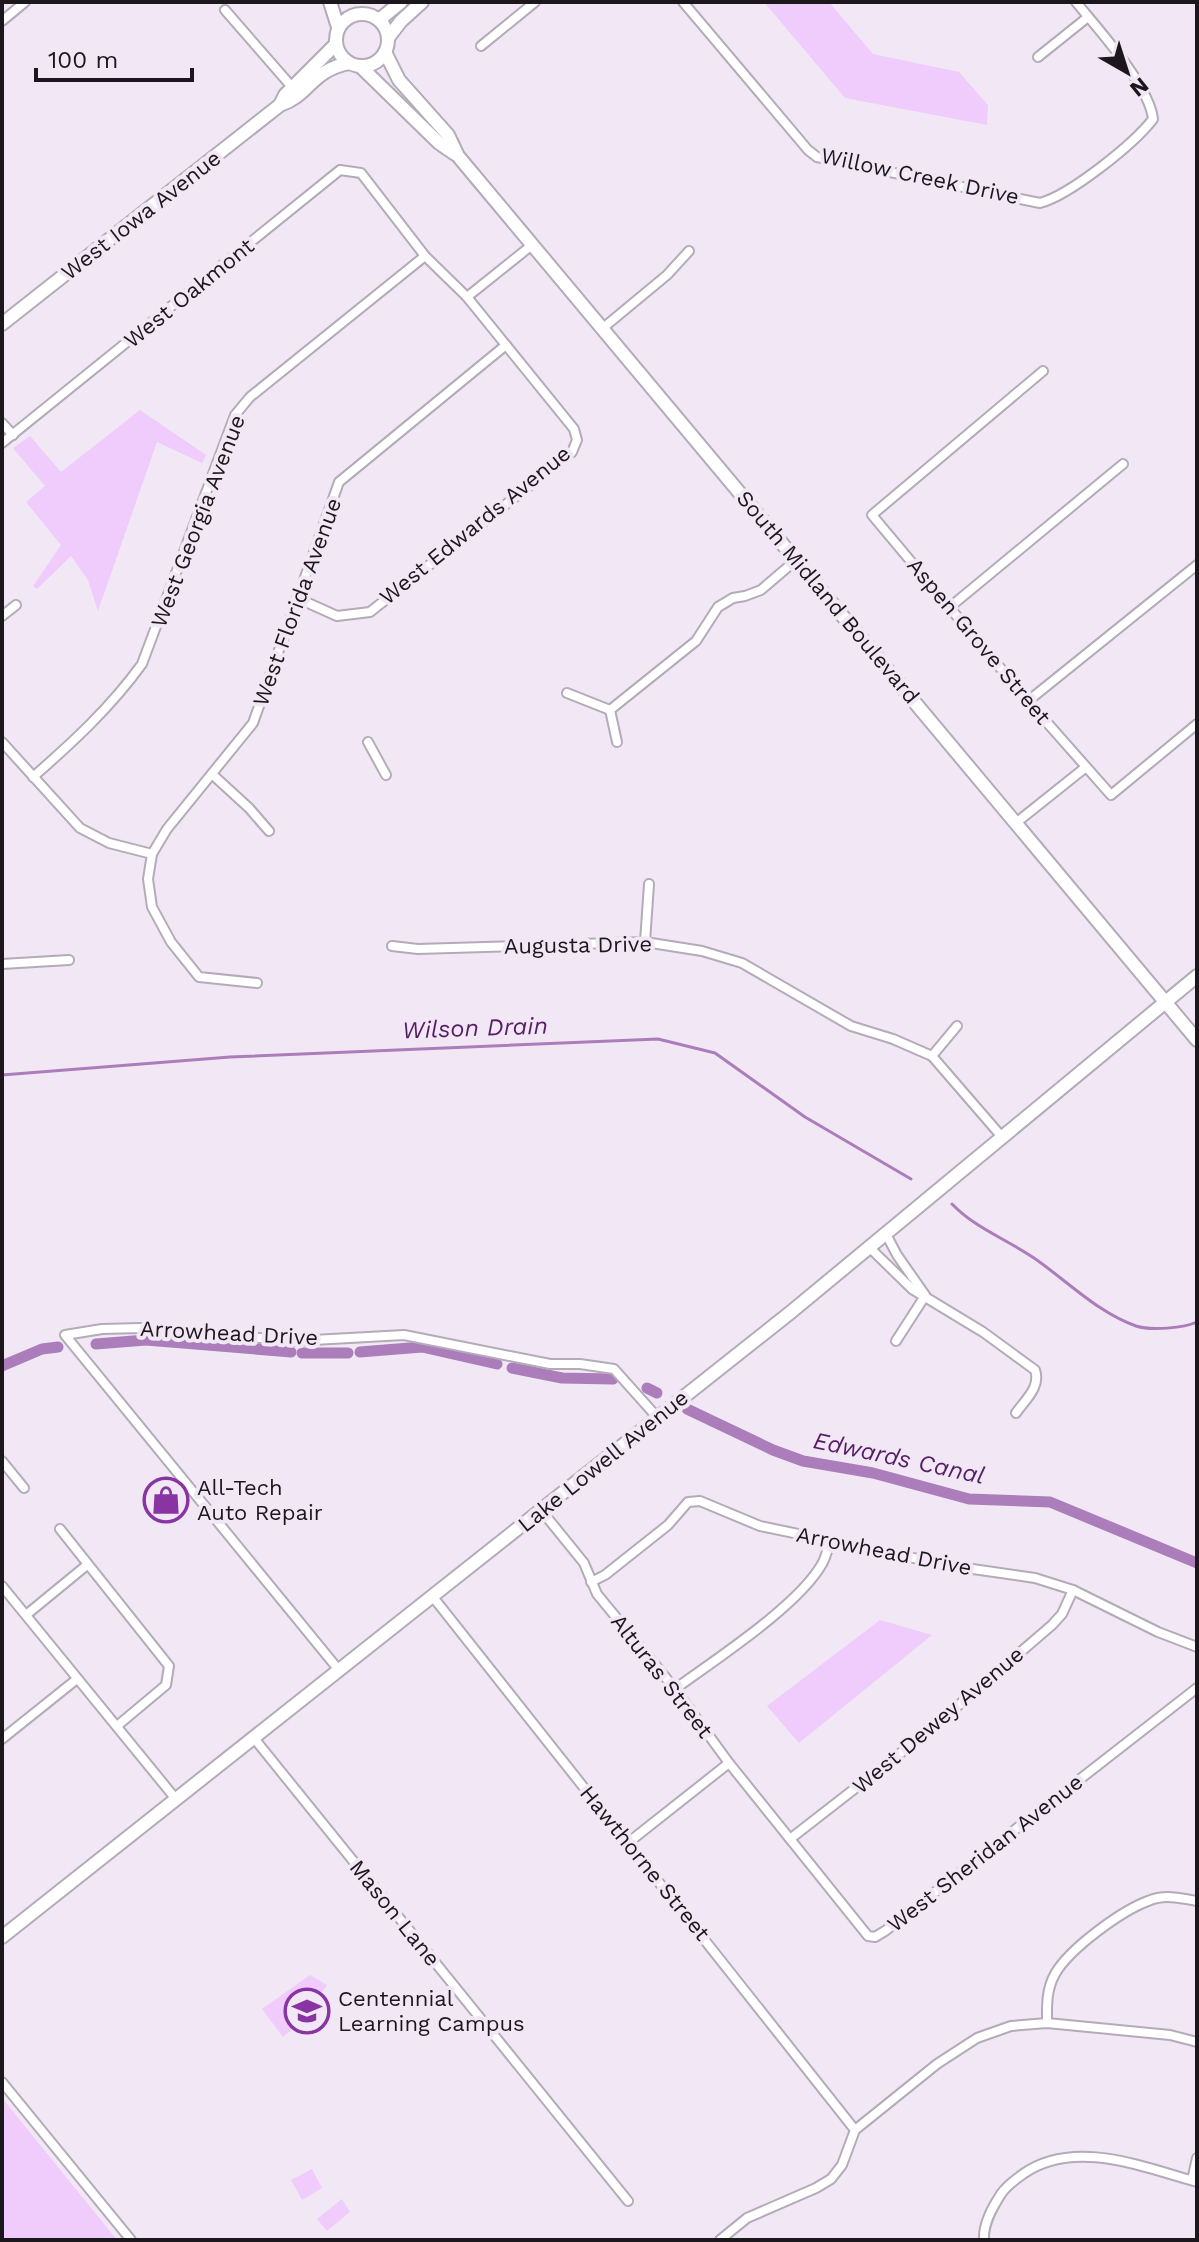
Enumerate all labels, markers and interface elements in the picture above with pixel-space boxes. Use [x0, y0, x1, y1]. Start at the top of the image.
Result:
scale bar [36, 32, 192, 82]
north arrow [1087, 32, 1167, 112]
text: 100 m [48, 46, 118, 74]
text: N [1125, 72, 1153, 102]
street label: Willow Creek Drive [819, 143, 1021, 209]
street label: West Iowa Avenue [56, 145, 226, 285]
street label: West Oakmont [119, 233, 259, 353]
street label: West Georgia Avenue [146, 411, 250, 631]
street label: West Edwards Avenue [375, 440, 575, 610]
street label: South Midland Boulevard [732, 486, 924, 708]
street label: West Florida Avenue [248, 494, 346, 710]
street label: Aspen Grove Street [902, 553, 1056, 729]
street label: Augusta Drive [504, 931, 652, 959]
water label: Wilson Drain [402, 1011, 548, 1045]
street label: Arrowhead Drive [139, 1316, 319, 1350]
street label: Lake Lowell Avenue [513, 1385, 693, 1537]
water label: Edwards Canal [811, 1426, 987, 1490]
place label: All-Tech Auto Repair [197, 1475, 323, 1525]
shop icon: All-Tech Auto Repair [142, 1476, 190, 1524]
street label: Arrowhead Drive [794, 1522, 974, 1580]
street label: Alturas Street [606, 1609, 718, 1743]
street label: West Dewey Avenue [848, 1641, 1028, 1799]
street label: West Sheridan Avenue [882, 1769, 1088, 1937]
street label: Hawthorne Street [575, 1781, 715, 1945]
street label: Mason Lane [345, 1855, 445, 1971]
place label: Centennial Learning Campus [338, 1986, 525, 2036]
school or university icon: Centennial Learning Campus [283, 1987, 331, 2035]

